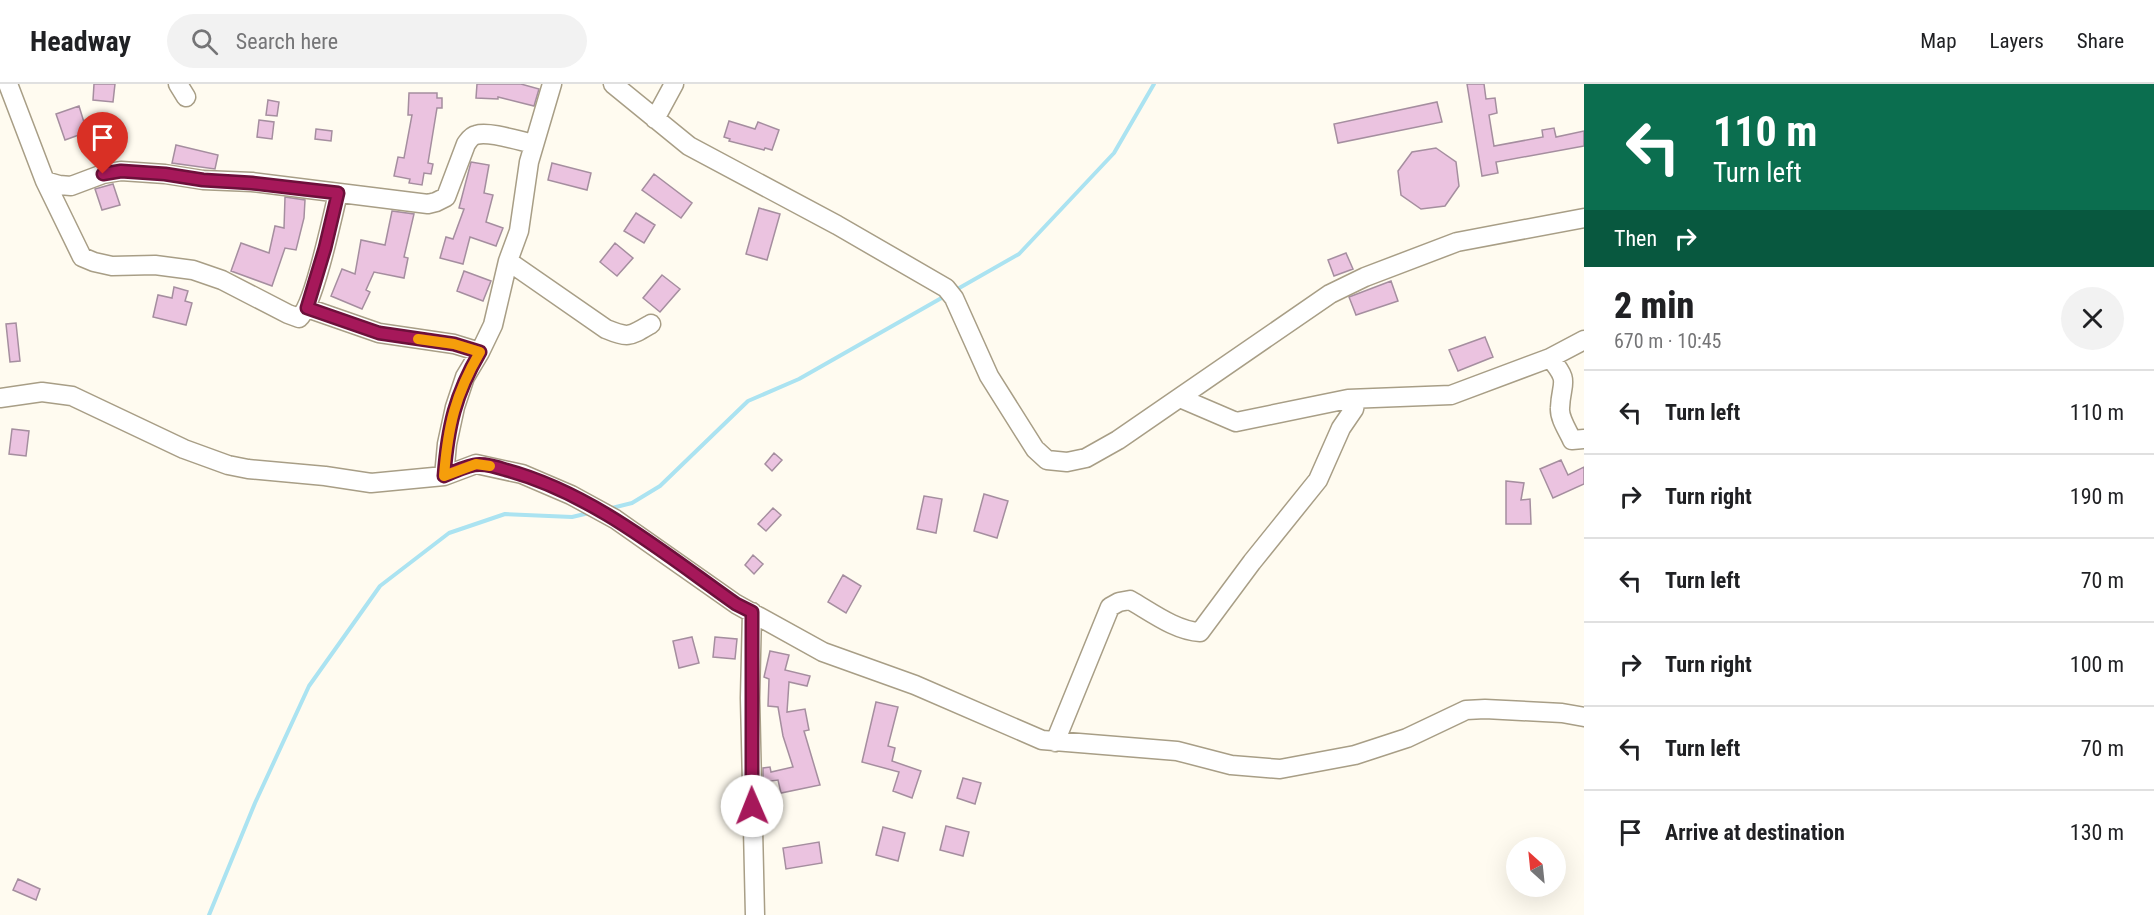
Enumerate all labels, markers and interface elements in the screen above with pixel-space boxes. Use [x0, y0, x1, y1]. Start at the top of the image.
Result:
search box [167, 14, 587, 68]
text: Headway [30, 25, 131, 58]
icon: search [188, 25, 221, 58]
text: Search here [236, 29, 338, 54]
text: Map [1920, 29, 1957, 53]
text: Layers [1990, 29, 2044, 53]
text: Share [2077, 29, 2124, 53]
text: 110 m [1713, 107, 1818, 156]
icon: left [1614, 108, 1692, 186]
pin [77, 112, 128, 174]
icon: arrive [86, 121, 119, 154]
text: Turn left [1713, 157, 1802, 189]
icon: right [1669, 222, 1702, 255]
text: Then [1614, 226, 1657, 251]
text: 2 min [1614, 285, 1694, 327]
button: close [2061, 287, 2124, 350]
text: 670 m · 10:45 [1614, 329, 1721, 353]
icon: left [1614, 396, 1647, 429]
text: Turn left [1665, 400, 1740, 425]
text: 110 m [2070, 400, 2124, 425]
icon: right [1614, 480, 1647, 513]
text: Turn right [1665, 484, 1752, 509]
text: 190 m [2070, 484, 2124, 509]
icon: left [1614, 564, 1647, 597]
text: Turn left [1665, 568, 1740, 593]
text: 70 m [2081, 568, 2124, 593]
icon: right [1614, 648, 1647, 681]
text: Turn right [1665, 652, 1752, 677]
text: 100 m [2070, 652, 2124, 677]
icon: left [1614, 732, 1647, 765]
text: Turn left [1665, 736, 1740, 761]
text: 70 m [2081, 736, 2124, 761]
position arrow [720, 774, 784, 838]
icon: arrive [1614, 816, 1647, 849]
text: Arrive at destination [1665, 820, 1845, 845]
text: 130 m [2070, 820, 2124, 845]
north arrow [1506, 837, 1566, 897]
map controls [1506, 837, 1566, 897]

